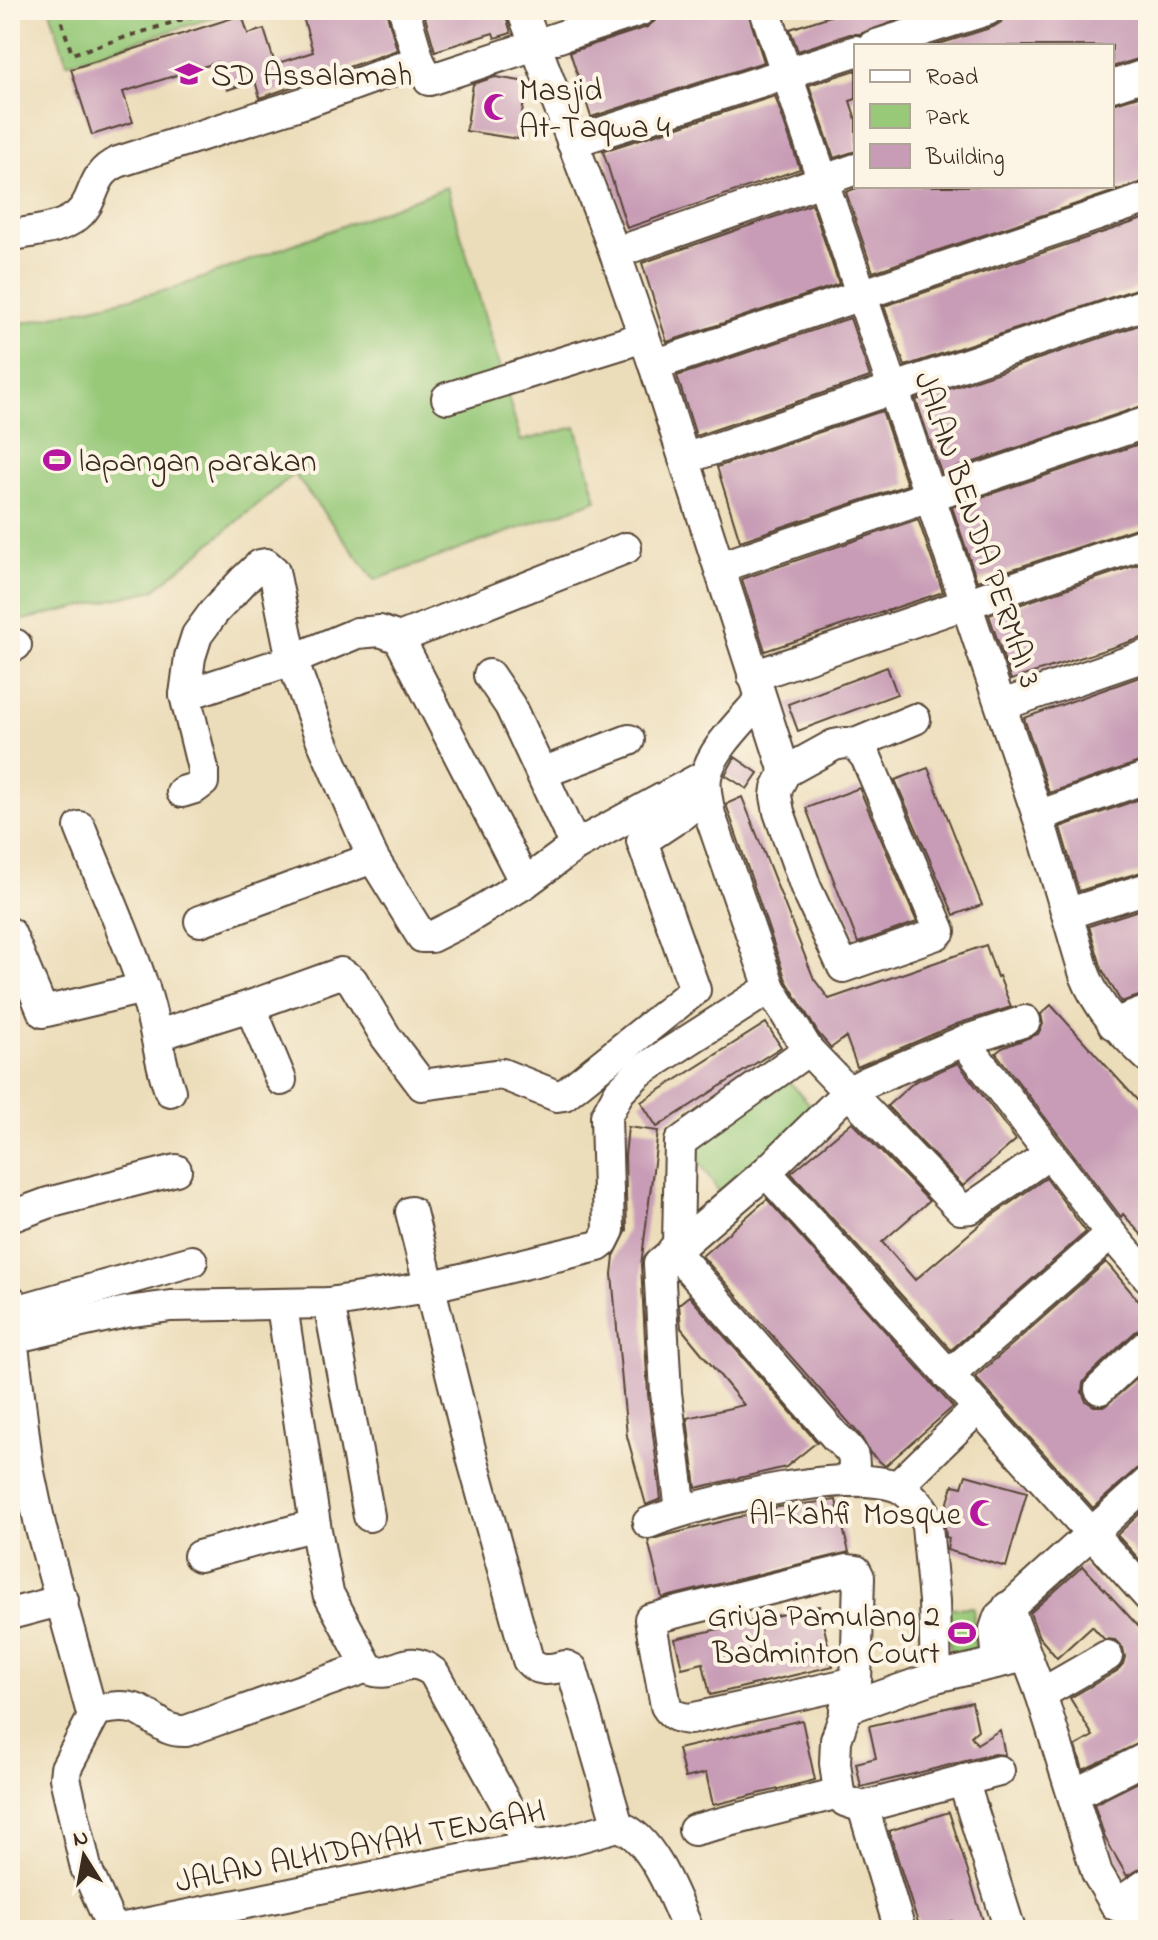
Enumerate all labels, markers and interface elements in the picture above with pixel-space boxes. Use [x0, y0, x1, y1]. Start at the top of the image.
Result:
legend [854, 44, 1114, 188]
place label: SD Assalamah [211, 54, 413, 101]
school or university icon: SD Assalamah [174, 59, 204, 89]
text: Road [926, 61, 979, 96]
place label: Masjid At-Taqwa 4 [519, 69, 670, 153]
mosque icon: Masjid At-Taqwa 4 [482, 92, 512, 122]
text: Park [926, 101, 970, 136]
text: Building [925, 141, 1005, 176]
street label: JALAN BENDA PERMAI 3 [899, 366, 1052, 695]
place label: lapangan parakan [79, 440, 317, 487]
sports icon: lapangan parakan [42, 445, 72, 475]
place label: Al-Kahfi Mosque [749, 1493, 962, 1540]
mosque icon: Al-Kahfi Mosque [968, 1498, 998, 1528]
place label: Griya Pamulang 2 Badminton Court [708, 1595, 940, 1679]
sports icon: Griya Pamulang 2 Badminton Court [947, 1618, 977, 1648]
street label: JALAN ALHIDAYAH TENGAH [172, 1789, 550, 1907]
north arrow [44, 1816, 124, 1896]
text: N [70, 1822, 91, 1856]

